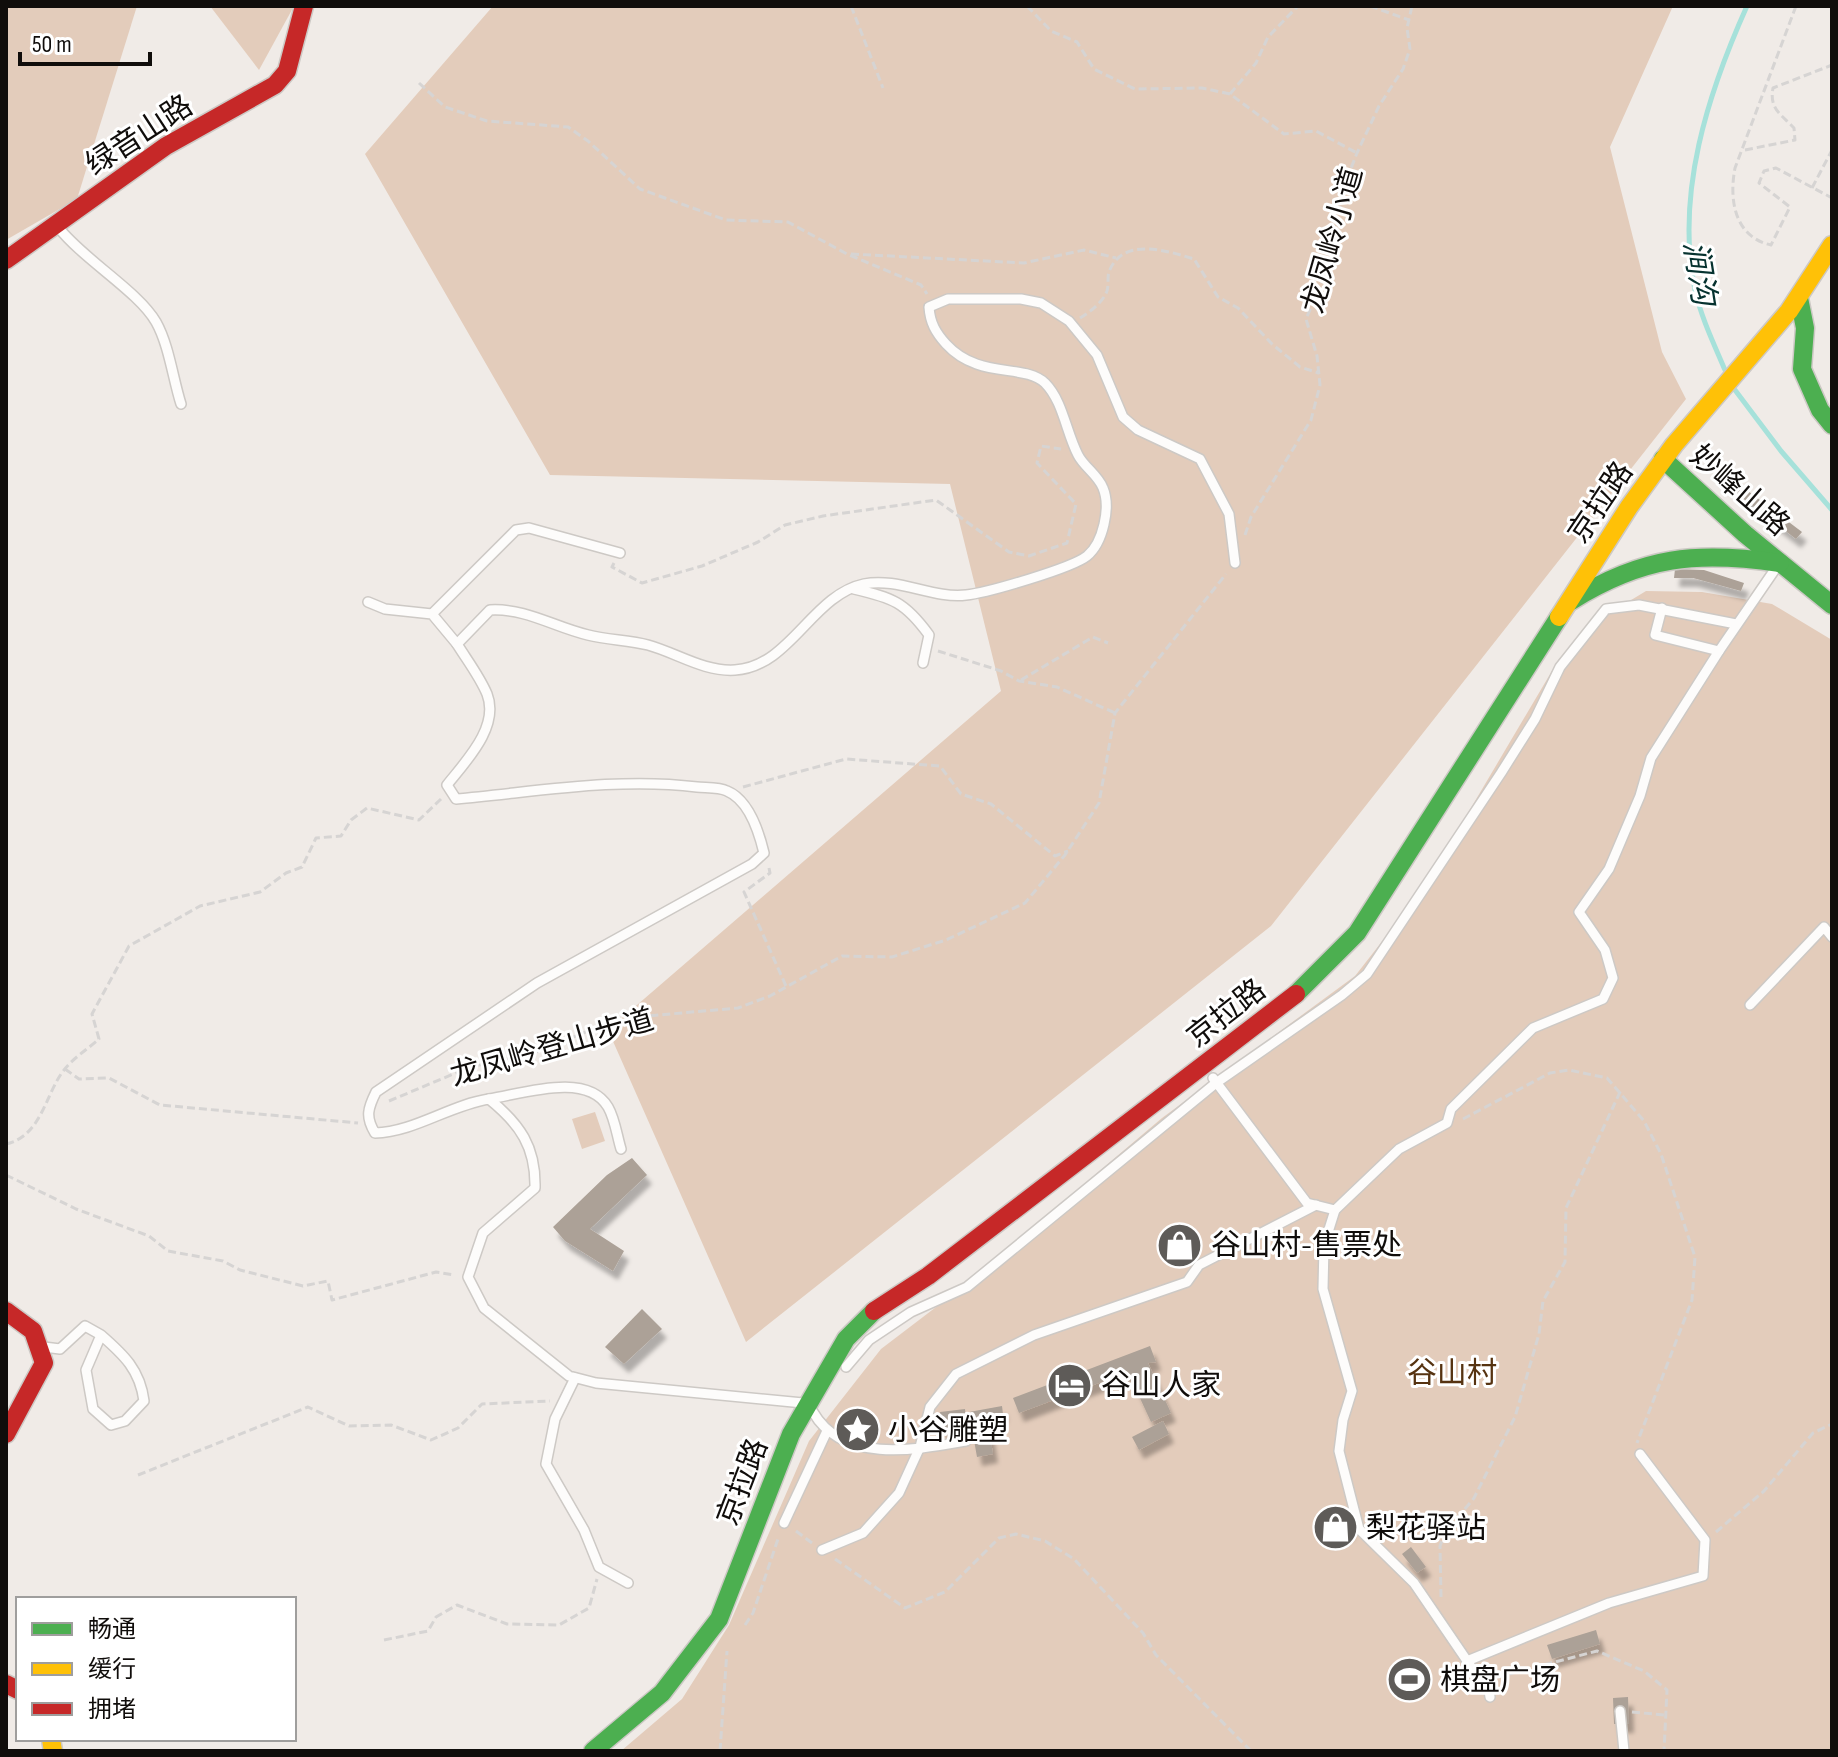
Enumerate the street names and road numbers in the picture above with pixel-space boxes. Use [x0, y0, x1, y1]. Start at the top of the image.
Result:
street label: 绿音山路 [79, 88, 200, 184]
street label: 龙凤岭小道 [1295, 163, 1371, 317]
street label: 妙峰山路 [1682, 438, 1796, 544]
street label: 京拉路 [1561, 455, 1641, 550]
street label: 京拉路 [1180, 972, 1273, 1056]
street label: 龙凤岭登山步道 [446, 1002, 658, 1094]
street label: 京拉路 [710, 1434, 776, 1531]

